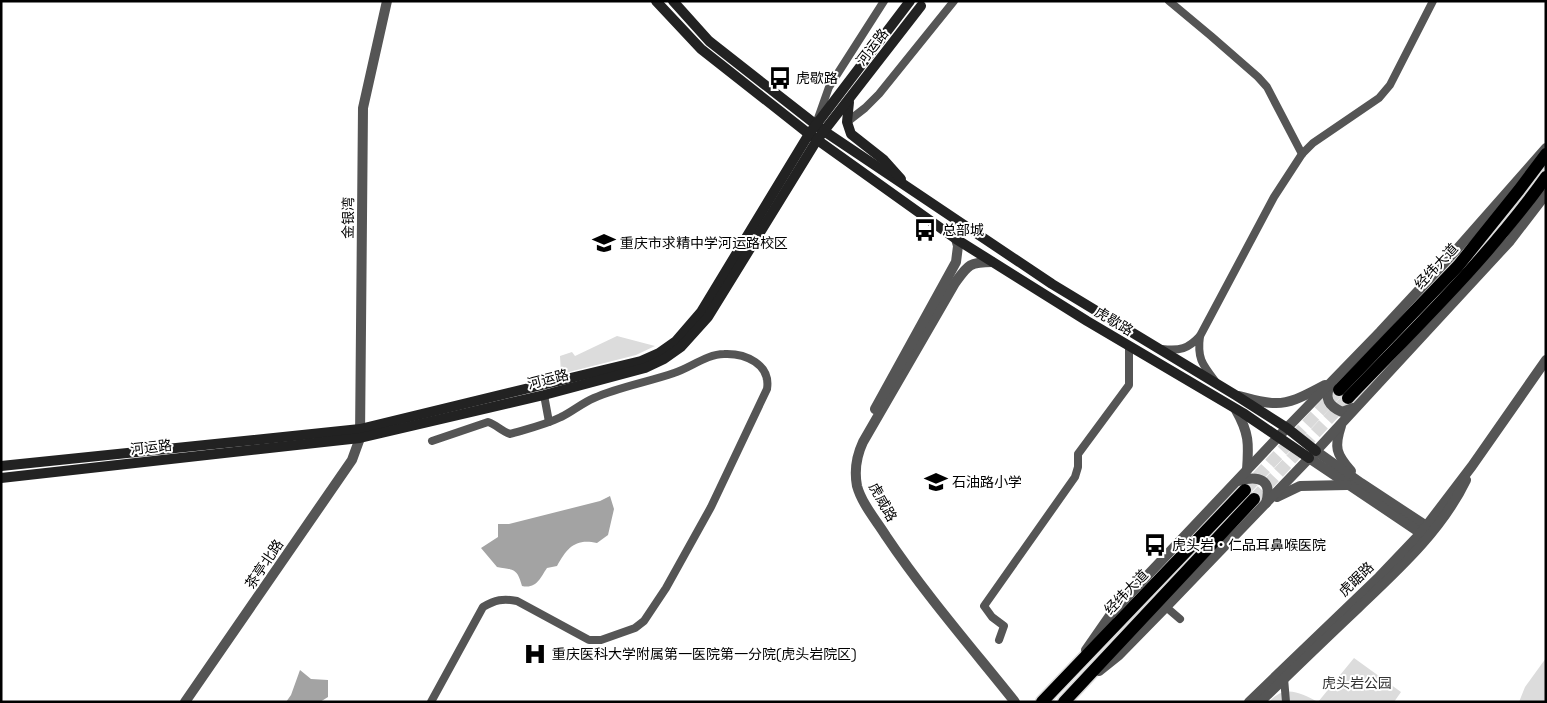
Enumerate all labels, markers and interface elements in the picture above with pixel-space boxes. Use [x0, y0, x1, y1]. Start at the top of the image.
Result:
street label: 河运路 [852, 25, 892, 69]
bus stop icon: 虎歇路 [767, 65, 793, 91]
place label: 虎歇路 [796, 69, 838, 87]
street label: 金银湾 [339, 197, 357, 239]
bus stop icon: 总部城 [912, 217, 938, 243]
place label: 总部城 [942, 221, 984, 239]
school or university icon: 重庆市求精中学河运路校区 [591, 230, 617, 256]
place label: 重庆市求精中学河运路校区 [620, 234, 788, 252]
street label: 经纬大道 [1410, 239, 1462, 293]
street label: 虎歇路 [1091, 302, 1137, 340]
street label: 河运路 [525, 365, 571, 393]
street label: 河运路 [129, 436, 173, 458]
school or university icon: 石油路小学 [923, 469, 949, 495]
place label: 石油路小学 [952, 473, 1022, 491]
street label: 虎威路 [865, 479, 901, 525]
bus stop icon: 虎头岩‧仁品耳鼻喉医院 [1142, 532, 1168, 558]
street label: 茶亭北路 [241, 536, 287, 592]
place label: 虎头岩‧仁品耳鼻喉医院 [1172, 536, 1326, 554]
street label: 虎踞路 [1335, 558, 1377, 600]
street label: 经纬大道 [1100, 566, 1152, 618]
hospital icon: 重庆医科大学附属第一医院第一分院(虎头岩院区) [522, 641, 548, 667]
place label: 重庆医科大学附属第一医院第一分院(虎头岩院区) [552, 645, 857, 663]
park label: 虎头岩公园 [1322, 674, 1392, 692]

